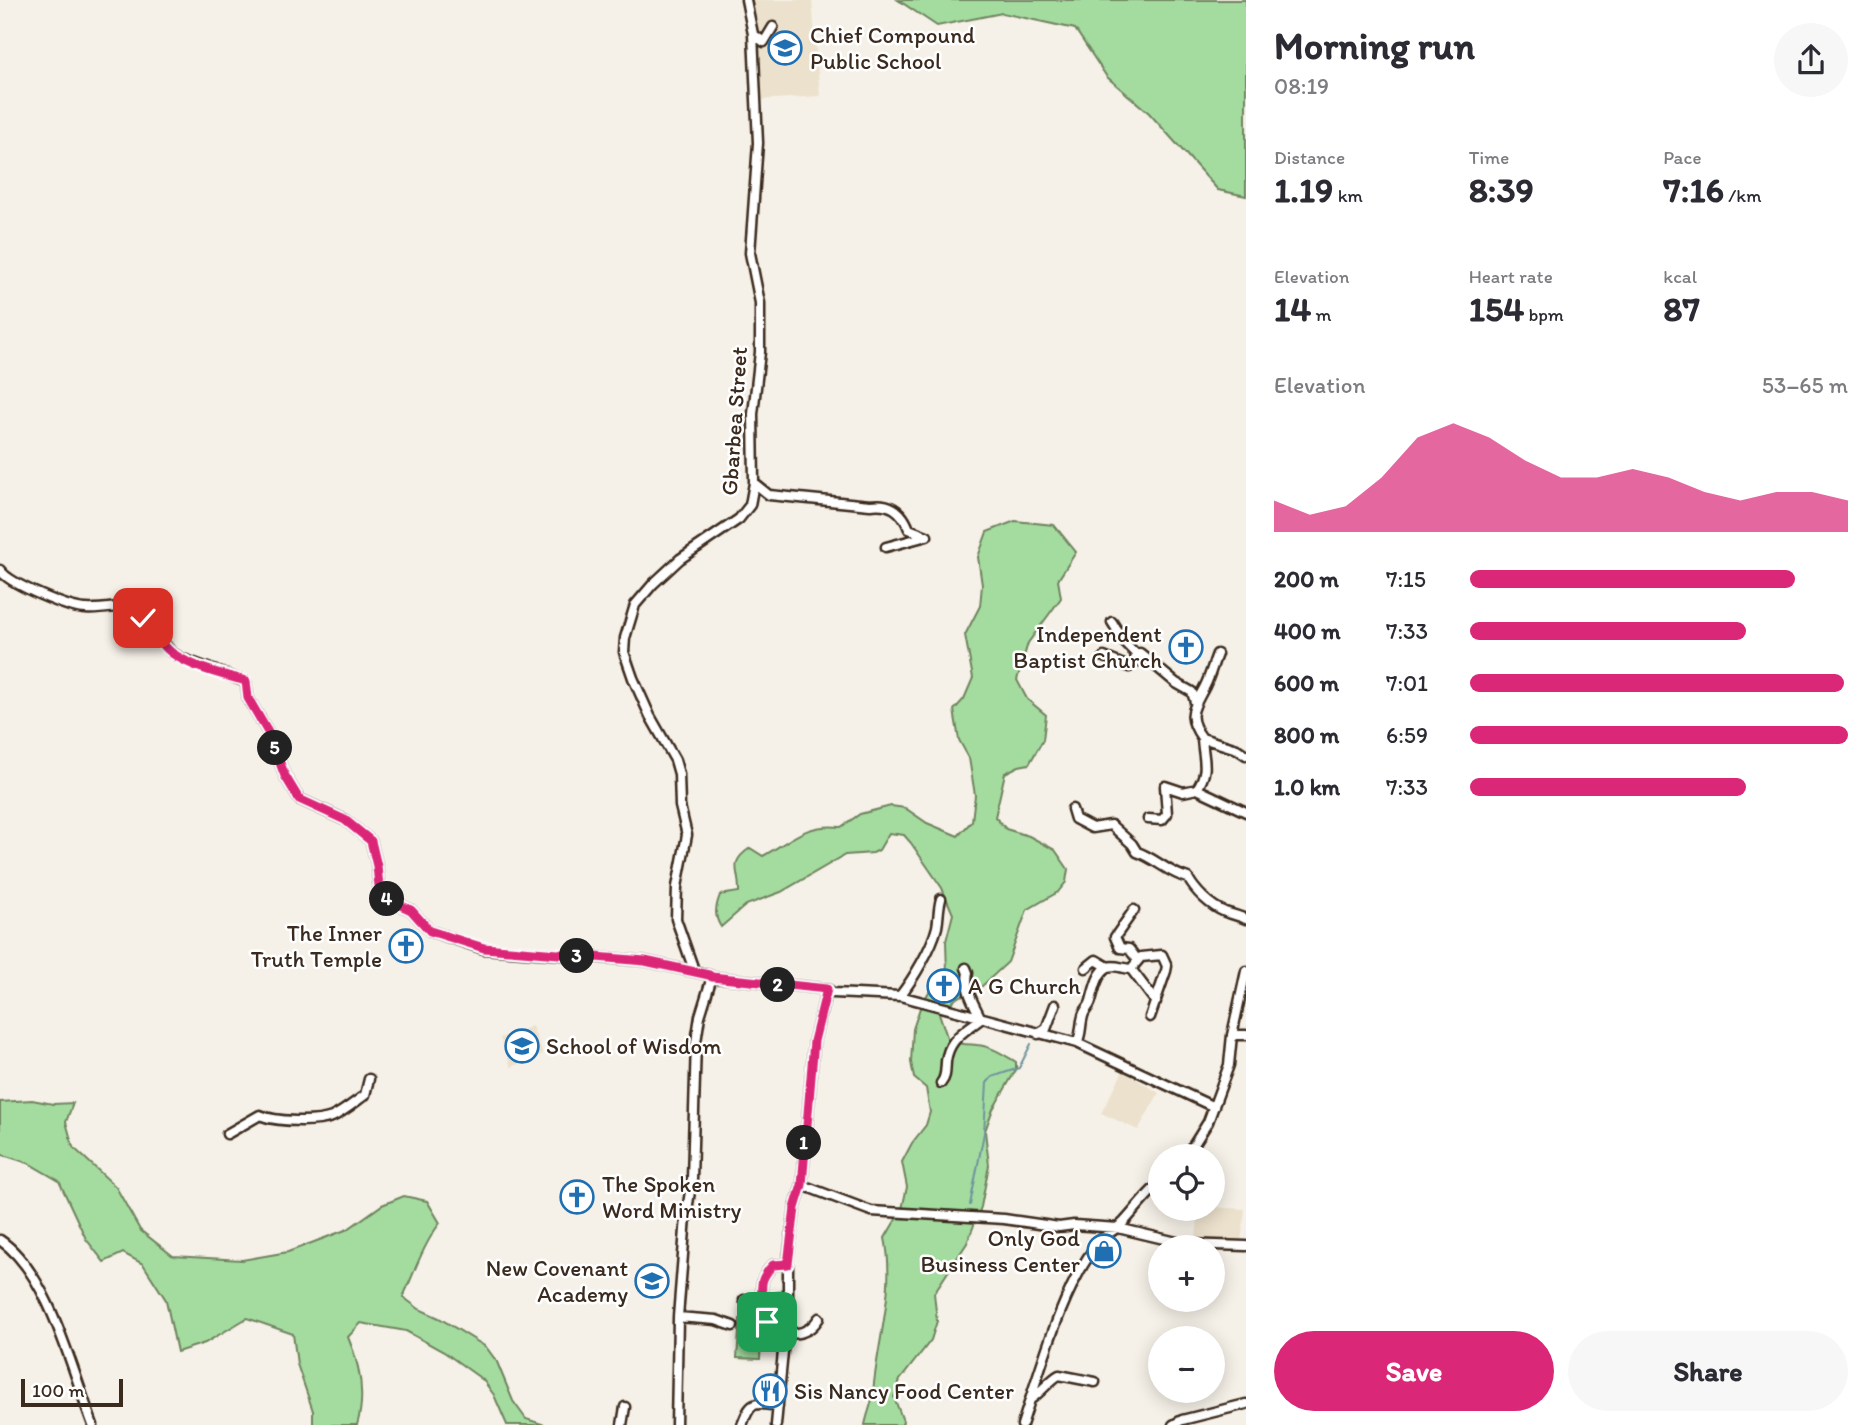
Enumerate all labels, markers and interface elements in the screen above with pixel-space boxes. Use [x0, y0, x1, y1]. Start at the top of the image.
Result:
place label: Chief Compound Public School [810, 21, 975, 75]
text: Morning run [1274, 23, 1475, 69]
button: share [1774, 23, 1848, 97]
school or university icon: Chief Compound Public School [766, 29, 804, 67]
text: 08:19 [1274, 72, 1329, 100]
text: Distance [1274, 146, 1345, 169]
text: Time [1469, 146, 1509, 169]
text: Pace [1663, 146, 1701, 169]
text: 1.19 [1274, 169, 1333, 211]
text: 8:39 [1469, 169, 1534, 211]
text: 7:16 [1663, 169, 1724, 211]
text: km [1333, 184, 1363, 207]
text: /km [1724, 184, 1761, 207]
text: Elevation [1274, 265, 1350, 288]
text: Heart rate [1469, 265, 1553, 288]
text: kcal [1663, 265, 1697, 288]
text: 14 [1274, 288, 1311, 330]
text: 154 [1469, 288, 1524, 330]
text: 87 [1663, 288, 1700, 330]
text: m [1311, 303, 1332, 326]
text: bpm [1524, 303, 1564, 326]
street label: Gbarbea Street [715, 345, 753, 496]
text: Elevation [1274, 371, 1365, 399]
text: 53–65 m [1762, 371, 1848, 399]
text: 200 m [1274, 565, 1339, 593]
text: 7:15 [1386, 565, 1426, 593]
pin [113, 588, 173, 648]
icon: check [124, 599, 162, 637]
text: 400 m [1274, 617, 1341, 645]
text: 7:33 [1386, 617, 1428, 645]
place label: Independent Baptist Church [1013, 620, 1162, 674]
church icon: Independent Baptist Church [1167, 628, 1205, 666]
text: 600 m [1274, 669, 1339, 697]
text: 7:01 [1386, 669, 1428, 697]
text: 800 m [1274, 721, 1339, 749]
text: 6:59 [1386, 721, 1428, 749]
pin: 5 [258, 730, 292, 766]
text: 5 [270, 736, 279, 759]
text: 1.0 km [1274, 773, 1340, 801]
text: 7:33 [1386, 773, 1428, 801]
pin: 4 [370, 881, 404, 916]
text: 4 [381, 887, 392, 910]
place label: The Inner Truth Temple [251, 919, 382, 973]
church icon: The Inner Truth Temple [387, 927, 425, 965]
pin: 3 [560, 939, 594, 974]
text: 3 [571, 944, 582, 967]
church icon: A G Church [925, 967, 963, 1005]
pin: 2 [760, 968, 796, 1002]
place label: A G Church [968, 972, 1081, 1000]
text: 2 [773, 973, 783, 996]
school or university icon: School of Wisdom [503, 1027, 541, 1065]
place label: School of Wisdom [546, 1032, 722, 1060]
pin: 1 [786, 1126, 822, 1160]
text: 1 [799, 1131, 808, 1154]
map controls [1148, 1144, 1225, 1403]
button: locate [1148, 1144, 1225, 1221]
place label: The Spoken Word Ministry [602, 1170, 742, 1224]
church icon: The Spoken Word Ministry [558, 1178, 596, 1216]
place label: Only God Business Center [920, 1224, 1080, 1278]
shop icon: Only God Business Center [1085, 1232, 1123, 1270]
button: + [1148, 1235, 1225, 1312]
place label: New Covenant Academy [486, 1254, 628, 1308]
school or university icon: New Covenant Academy [633, 1262, 671, 1300]
pin [737, 1292, 797, 1352]
icon: arrive [748, 1303, 786, 1341]
button: − [1148, 1326, 1225, 1403]
button: Save [1274, 1331, 1554, 1411]
button: Share [1568, 1331, 1848, 1411]
restaurant icon: Sis Nancy Food Center [751, 1372, 789, 1410]
scale bar [21, 1376, 122, 1408]
place label: Sis Nancy Food Center [794, 1377, 1014, 1405]
text: 100 m [32, 1379, 84, 1402]

